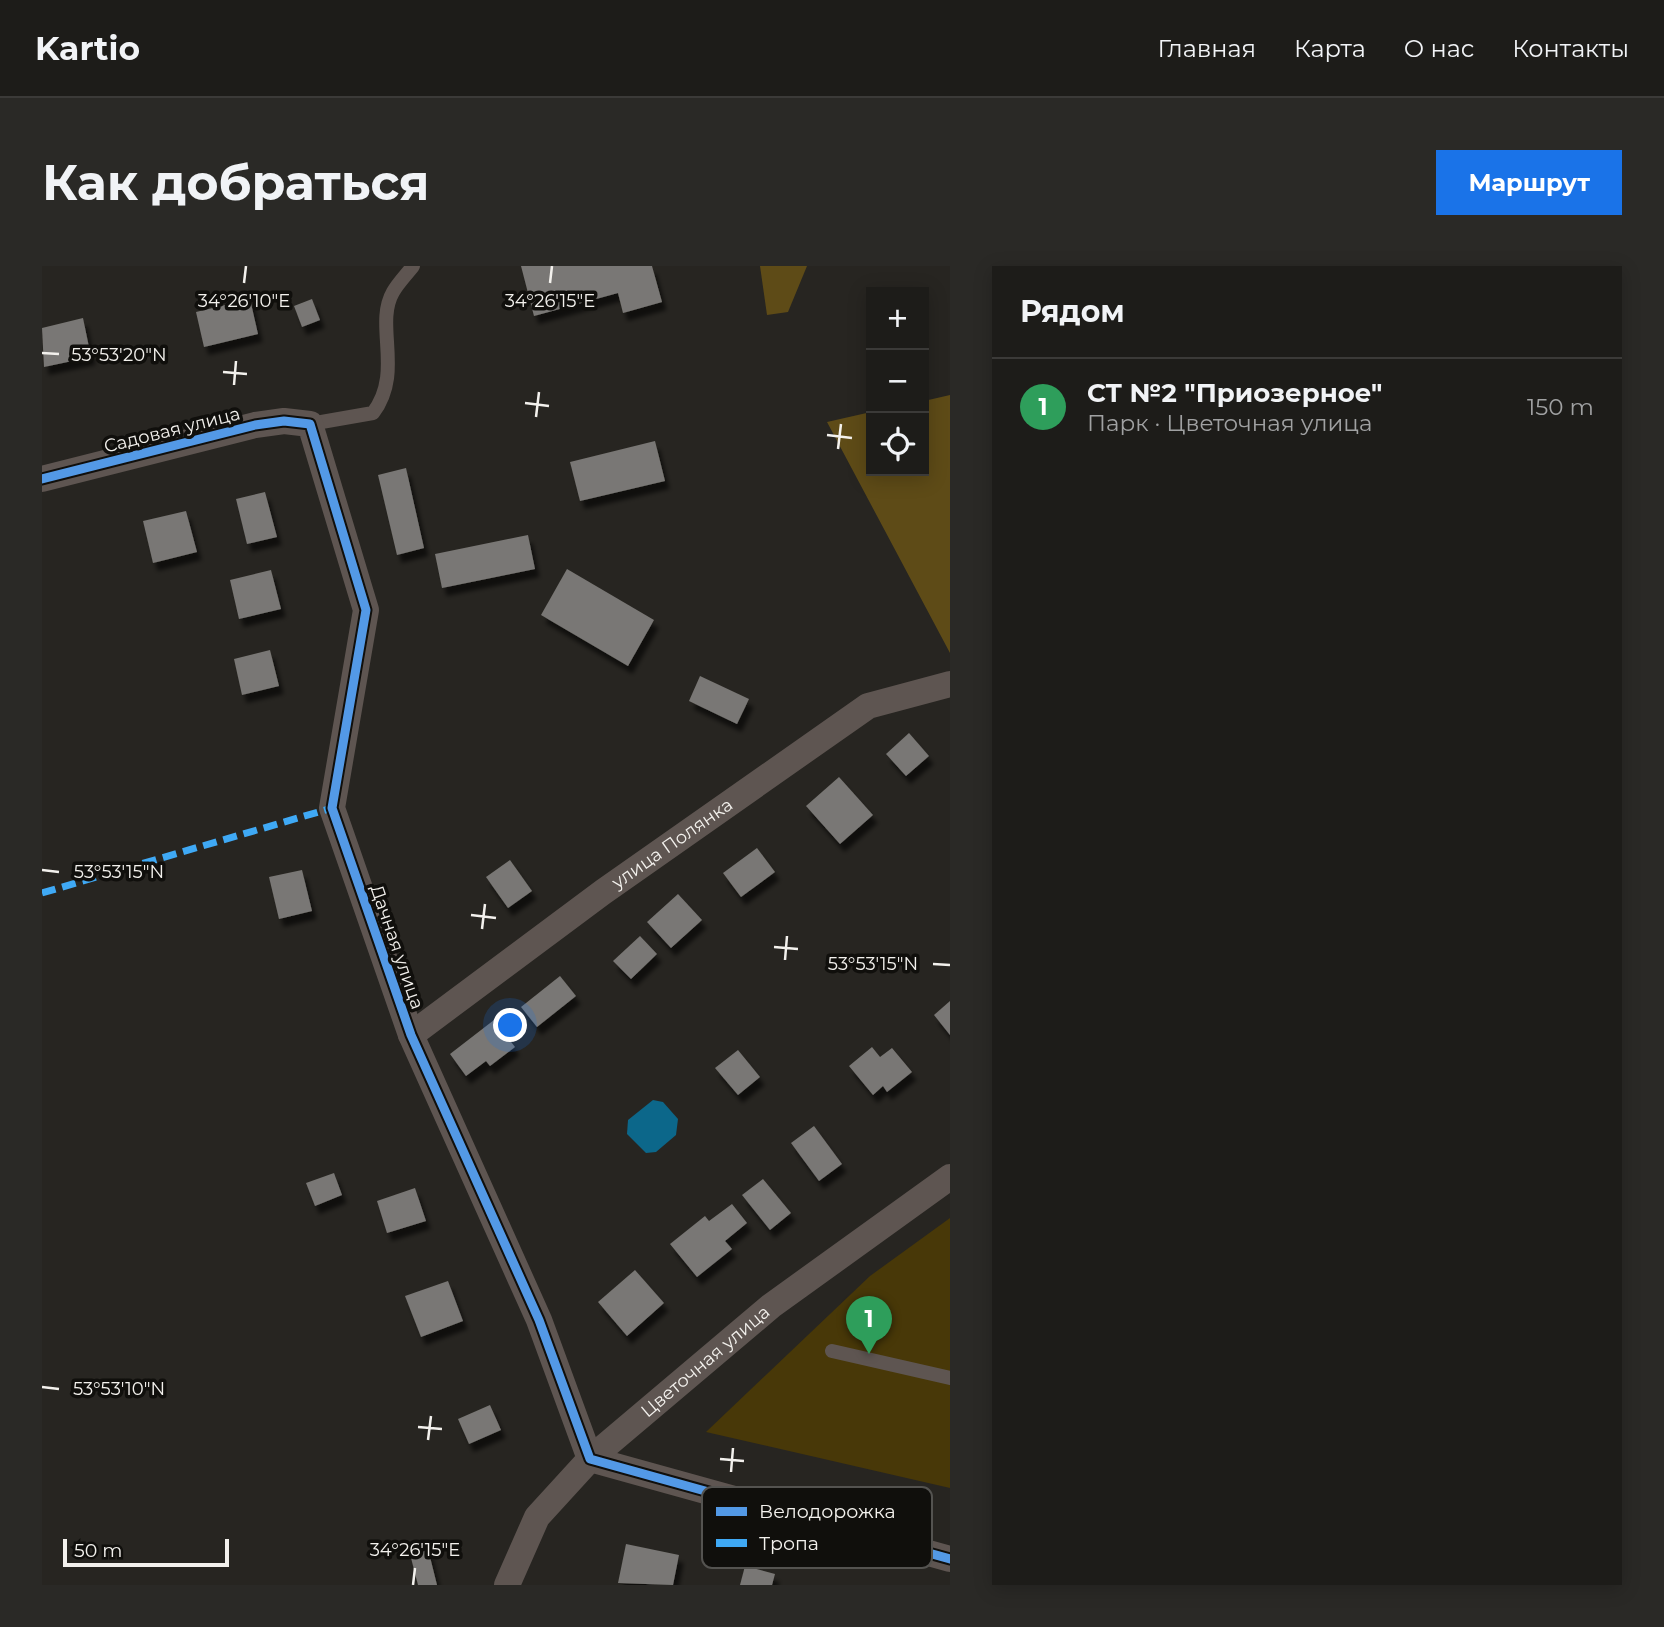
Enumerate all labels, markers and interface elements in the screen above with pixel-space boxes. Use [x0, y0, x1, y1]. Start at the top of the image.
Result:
text: Kartio [35, 28, 140, 68]
text: Главная [1158, 34, 1256, 63]
text: Карта [1294, 34, 1366, 63]
text: О нас [1404, 34, 1474, 63]
text: Контакты [1512, 34, 1629, 63]
button: Маршрут [1436, 150, 1622, 215]
text: Как добраться [42, 153, 430, 212]
map controls [866, 287, 929, 476]
button: + [866, 287, 929, 350]
text: 34°26'10"E [198, 290, 290, 312]
text: 34°26'15"E [505, 290, 595, 312]
text: Рядом [1020, 293, 1125, 330]
text: 53°53'20"N [71, 344, 167, 366]
button: − [866, 350, 929, 413]
text: СТ №2 "Приозерное" [1087, 377, 1382, 409]
text: 1 [1038, 393, 1048, 421]
text: 150 m [1527, 393, 1594, 421]
street label: Садовая улица [102, 402, 242, 458]
text: Парк · Цветочная улица [1087, 409, 1373, 437]
button: locate [866, 413, 929, 476]
street label: улица Полянка [607, 793, 737, 894]
text: 53°53'15"N [74, 861, 164, 883]
street label: Дачная улица [365, 882, 429, 1012]
text: 53°53'15"N [828, 953, 918, 975]
your location [493, 1008, 527, 1042]
pin: 1 [846, 1296, 892, 1354]
street label: Цветочная улица [637, 1301, 774, 1422]
text: 53°53'10"N [73, 1378, 165, 1400]
legend [702, 1487, 932, 1568]
text: Велодорожка [759, 1500, 896, 1523]
text: Тропа [759, 1532, 819, 1555]
scale bar [63, 1536, 229, 1568]
text: 50 m [74, 1539, 122, 1562]
text: 34°26'15"E [370, 1539, 460, 1561]

